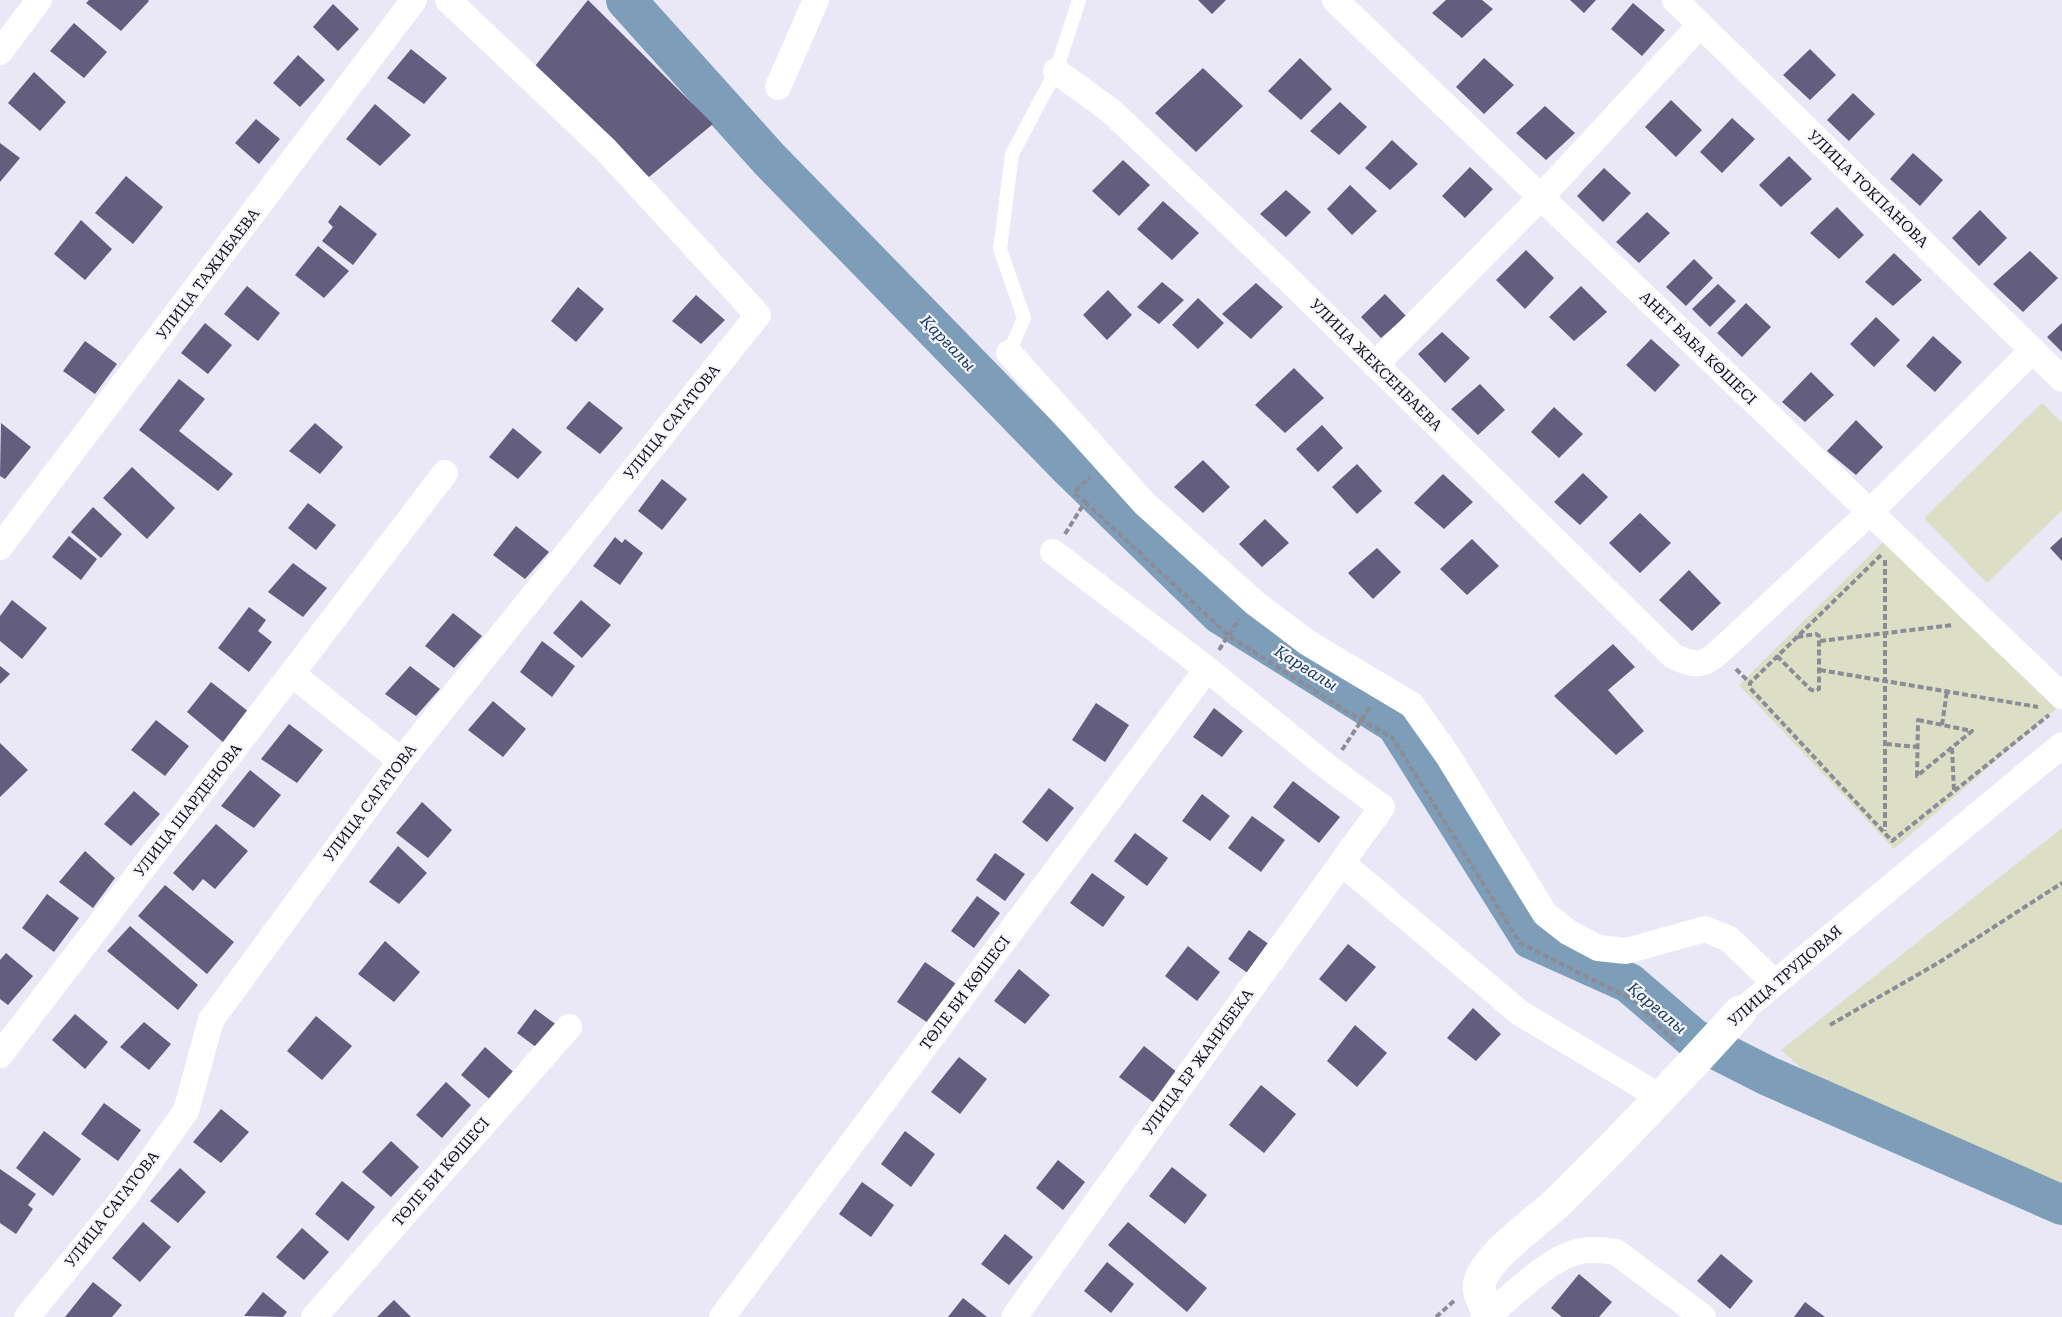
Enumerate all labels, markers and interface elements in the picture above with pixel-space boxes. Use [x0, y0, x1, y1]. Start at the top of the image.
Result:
street label: УЛИЦА ТОКПАНОВА [1804, 127, 1932, 252]
street label: УЛИЦА ТАЖИБАЕВА [153, 204, 264, 343]
street label: АНЕТ БАБА КӨШЕСІ [1636, 288, 1760, 408]
street label: УЛИЦА ЖЕКСЕНБАЕВА [1306, 295, 1446, 435]
water label: Қарғалы [916, 310, 979, 375]
street label: УЛИЦА САГАТОВА [620, 361, 724, 483]
water label: Қарғалы [1270, 641, 1341, 695]
street label: УЛИЦА ШАРДЕНОВА [130, 739, 246, 880]
street label: УЛИЦА САГАТОВА [320, 740, 420, 865]
street label: УЛИЦА ТРУДОВАЯ [1725, 922, 1845, 1030]
street label: ТӨЛЕ БИ КӨШЕСІ [916, 932, 1014, 1054]
water label: Қарғалы [1623, 977, 1690, 1038]
street label: УЛИЦА ЕР ЖАНИБЕКА [1139, 985, 1257, 1139]
street label: ТӨЛЕ БИ КӨШЕСІ [389, 1114, 493, 1230]
street label: УЛИЦА САГАТОВА [61, 1147, 163, 1271]

